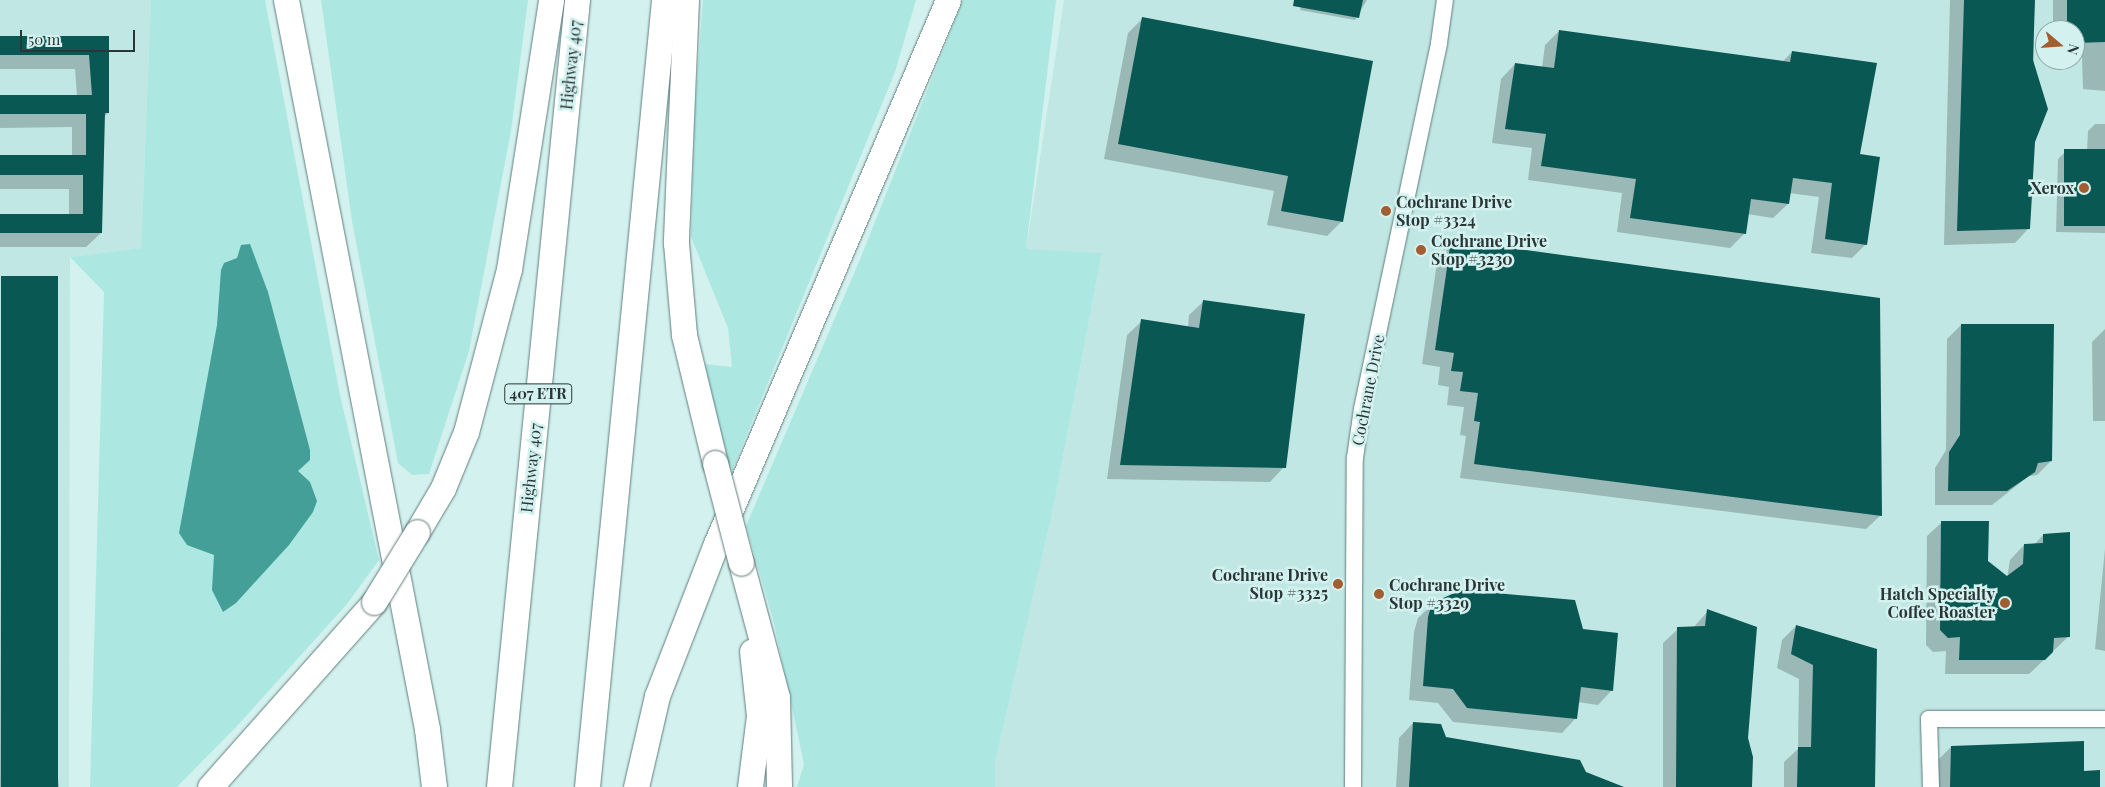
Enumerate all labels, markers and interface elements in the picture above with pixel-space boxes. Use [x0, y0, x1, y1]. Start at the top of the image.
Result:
street label: Highway 407 [557, 19, 585, 111]
scale bar [22, 20, 138, 52]
north arrow [2035, 20, 2085, 70]
text: 50 m [28, 29, 60, 49]
text: N [2063, 42, 2084, 57]
place label: Xerox [2031, 178, 2074, 198]
marker: Xerox [2078, 182, 2090, 194]
place label: Cochrane Drive Stop #3324 [1396, 192, 1512, 230]
marker: Cochrane Drive Stop #3324 [1380, 205, 1392, 217]
place label: Cochrane Drive Stop #3230 [1431, 231, 1547, 269]
marker: Cochrane Drive Stop #3230 [1415, 244, 1427, 256]
street label: Cochrane Drive [1348, 333, 1388, 447]
road number: 407 ETR [503, 382, 573, 406]
street label: Highway 407 [517, 422, 545, 514]
place label: Cochrane Drive Stop #3325 [1212, 565, 1328, 603]
place label: Cochrane Drive Stop #3329 [1389, 575, 1505, 613]
marker: Cochrane Drive Stop #3325 [1332, 578, 1344, 590]
place label: Hatch Specialty Coffee Roaster [1880, 584, 1995, 622]
marker: Cochrane Drive Stop #3329 [1373, 588, 1385, 600]
marker: Hatch Specialty Coffee Roaster [1999, 597, 2011, 609]

